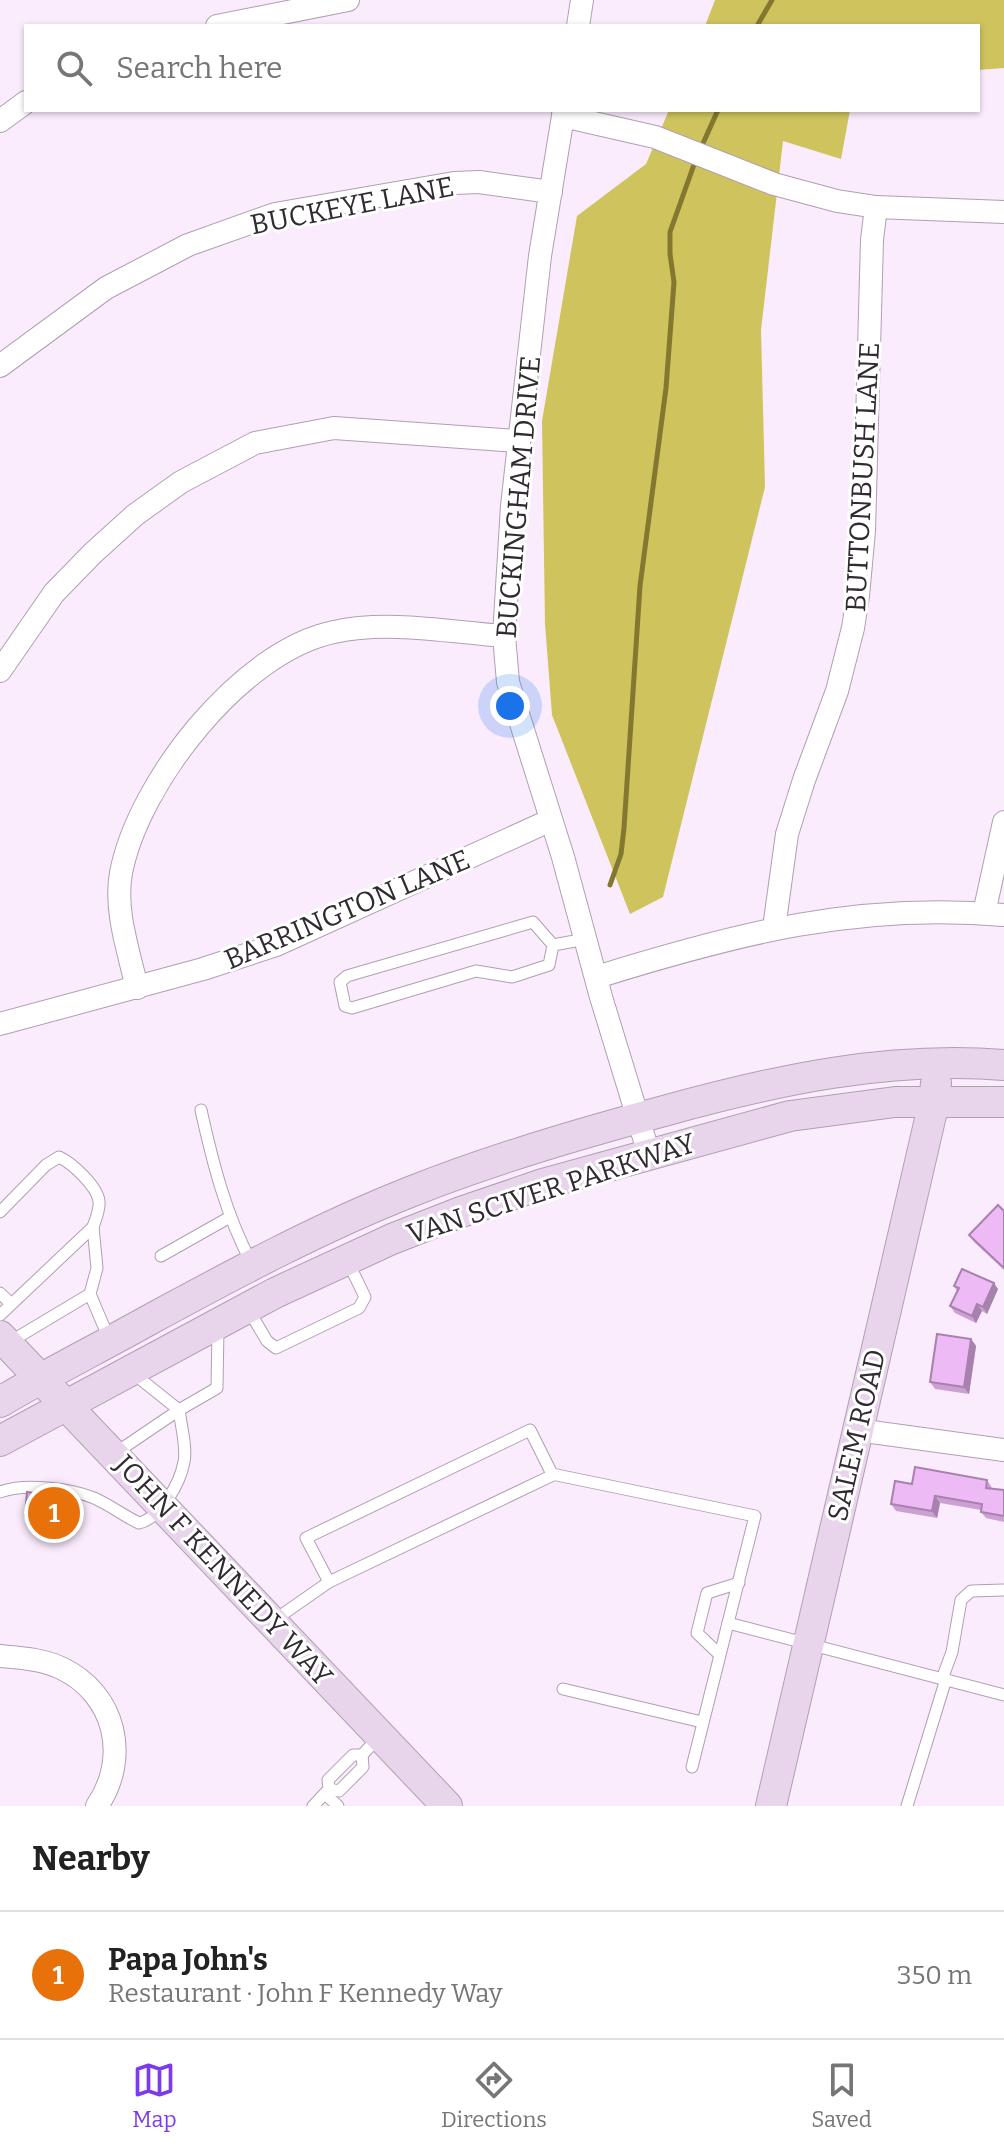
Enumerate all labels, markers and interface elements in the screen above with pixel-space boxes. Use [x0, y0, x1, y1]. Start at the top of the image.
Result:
search box [24, 24, 980, 112]
icon: search [52, 46, 96, 90]
text: Search here [116, 50, 283, 86]
street label: BUCKEYE LANE [247, 170, 457, 241]
street label: BUTTONBUSH LANE [839, 341, 886, 613]
street label: BUCKINGHAM DRIVE [490, 354, 547, 640]
your location [490, 686, 530, 726]
street label: BARRINGTON LANE [220, 843, 475, 976]
street label: VAN SCIVER PARKWAY [403, 1126, 699, 1251]
street label: SALEM ROAD [821, 1346, 892, 1524]
street label: JOHN F KENNEDY WAY [107, 1447, 339, 1693]
pin: 1 [28, 1483, 80, 1543]
text: Nearby [32, 1838, 150, 1879]
text: Papa John's [108, 1942, 268, 1978]
text: 1 [52, 1960, 64, 1991]
text: 350 m [897, 1960, 972, 1991]
text: Restaurant · John F Kennedy Way [108, 1978, 503, 2009]
tab: Map [132, 2058, 177, 2133]
tab: Directions [441, 2058, 547, 2133]
tab: Saved [811, 2058, 872, 2133]

